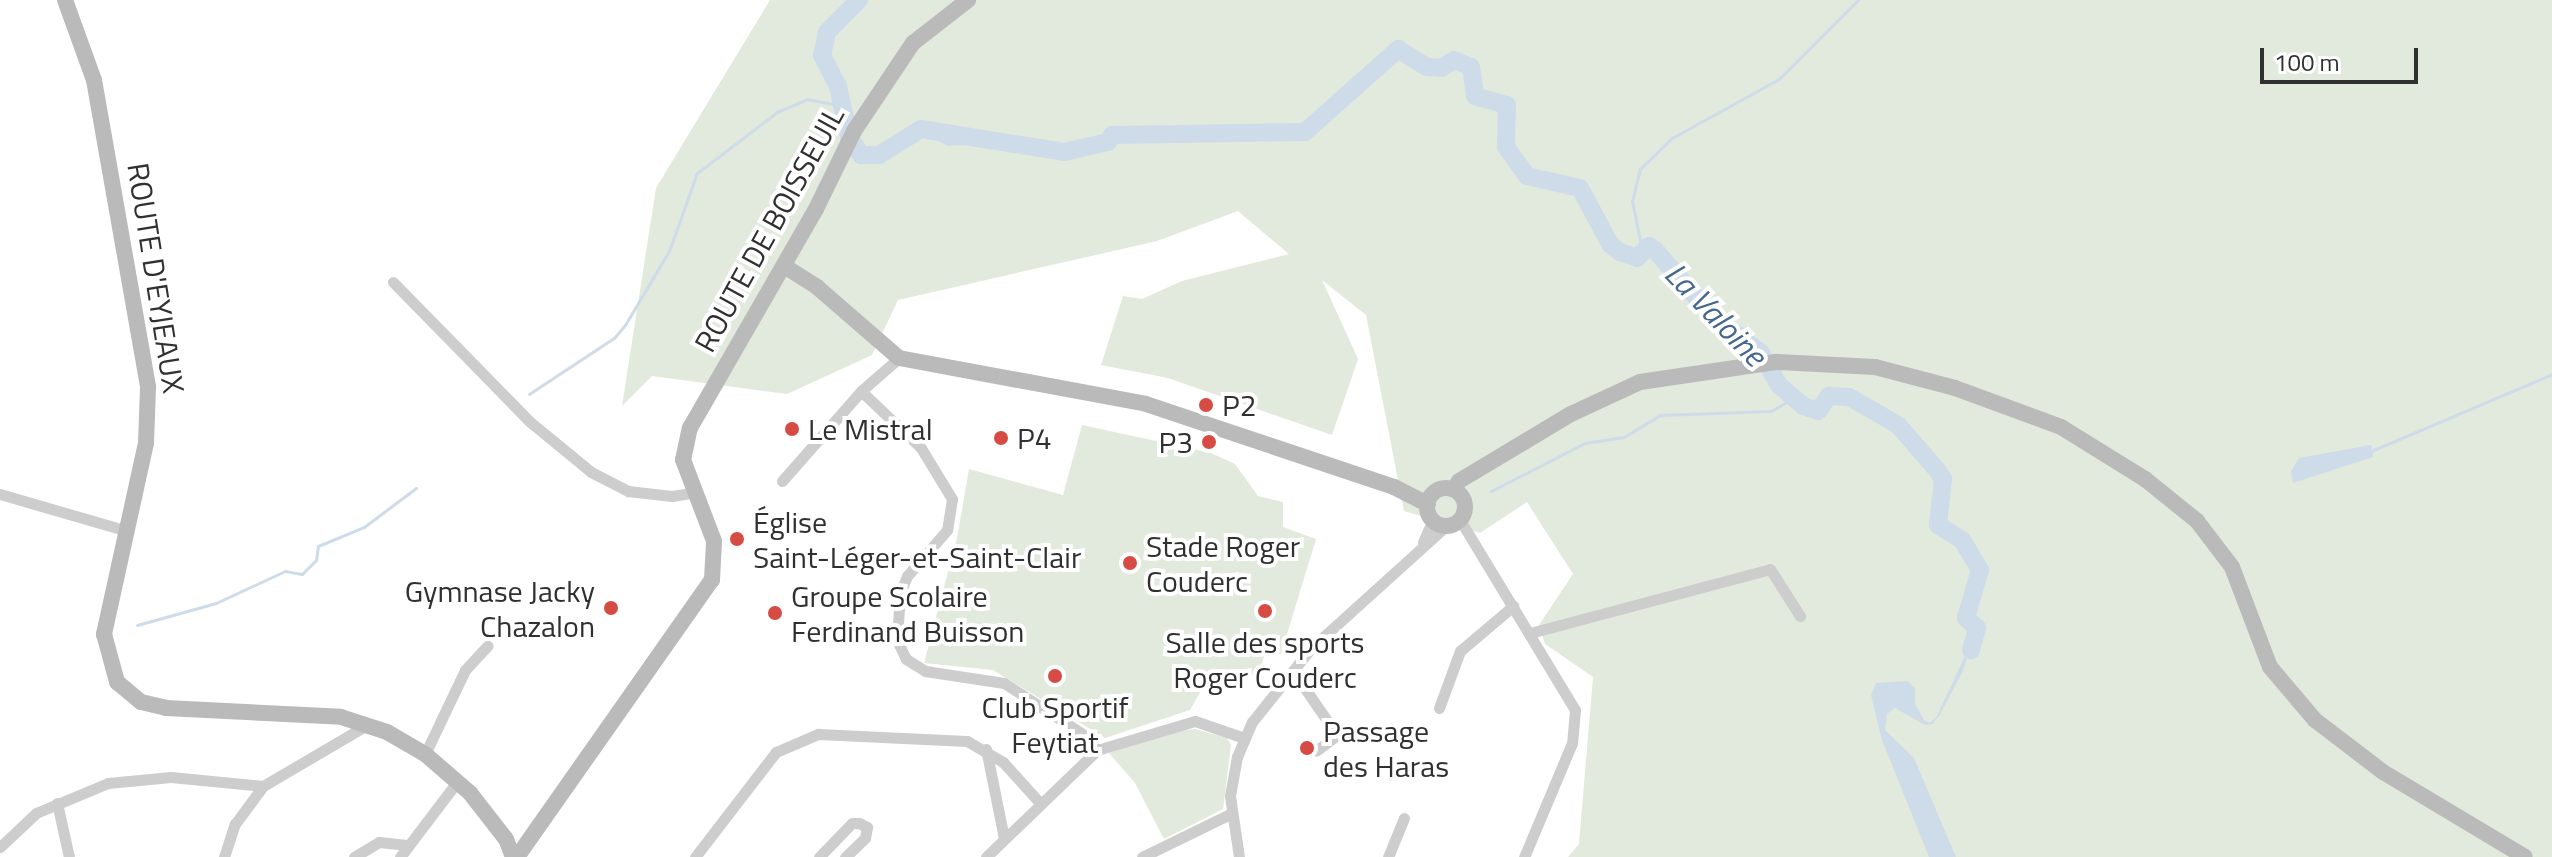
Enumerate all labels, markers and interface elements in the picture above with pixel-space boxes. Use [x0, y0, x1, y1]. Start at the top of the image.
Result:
scale bar [2264, 32, 2422, 82]
text: 100 m [2274, 44, 2340, 80]
street label: ROUTE DE BOISSEUIL [687, 100, 851, 358]
street label: ROUTE D'EYJEAUX [120, 160, 192, 396]
water label: La Valoine [1657, 254, 1775, 374]
place label: P2 [1222, 387, 1257, 423]
marker: P2 [1197, 396, 1215, 414]
place label: Le Mistral [808, 411, 933, 447]
marker: Le Mistral [783, 420, 801, 438]
place label: P4 [1017, 420, 1052, 456]
place label: P3 [1158, 424, 1193, 460]
marker: P4 [992, 429, 1010, 447]
marker: P3 [1200, 433, 1218, 451]
place label: Église Saint-Léger-et-Saint-Clair [753, 504, 1081, 574]
place label: Stade Roger Couderc [1146, 528, 1300, 598]
marker: Église Saint-Léger-et-Saint-Clair [728, 530, 746, 548]
marker: Stade Roger Couderc [1121, 554, 1139, 572]
place label: Gymnase Jacky Chazalon [405, 573, 595, 644]
place label: Groupe Scolaire Ferdinand Buisson [791, 578, 1024, 648]
marker: Gymnase Jacky Chazalon [602, 599, 620, 617]
marker: Salle des sports Roger Couderc [1256, 602, 1274, 620]
marker: Groupe Scolaire Ferdinand Buisson [766, 604, 784, 622]
place label: Salle des sports Roger Couderc [1166, 624, 1364, 694]
marker: Club Sportif Feytiat [1046, 667, 1064, 685]
place label: Club Sportif Feytiat [982, 689, 1128, 760]
place label: Passage des Haras [1323, 713, 1449, 784]
marker: Passage des Haras [1298, 739, 1316, 757]

